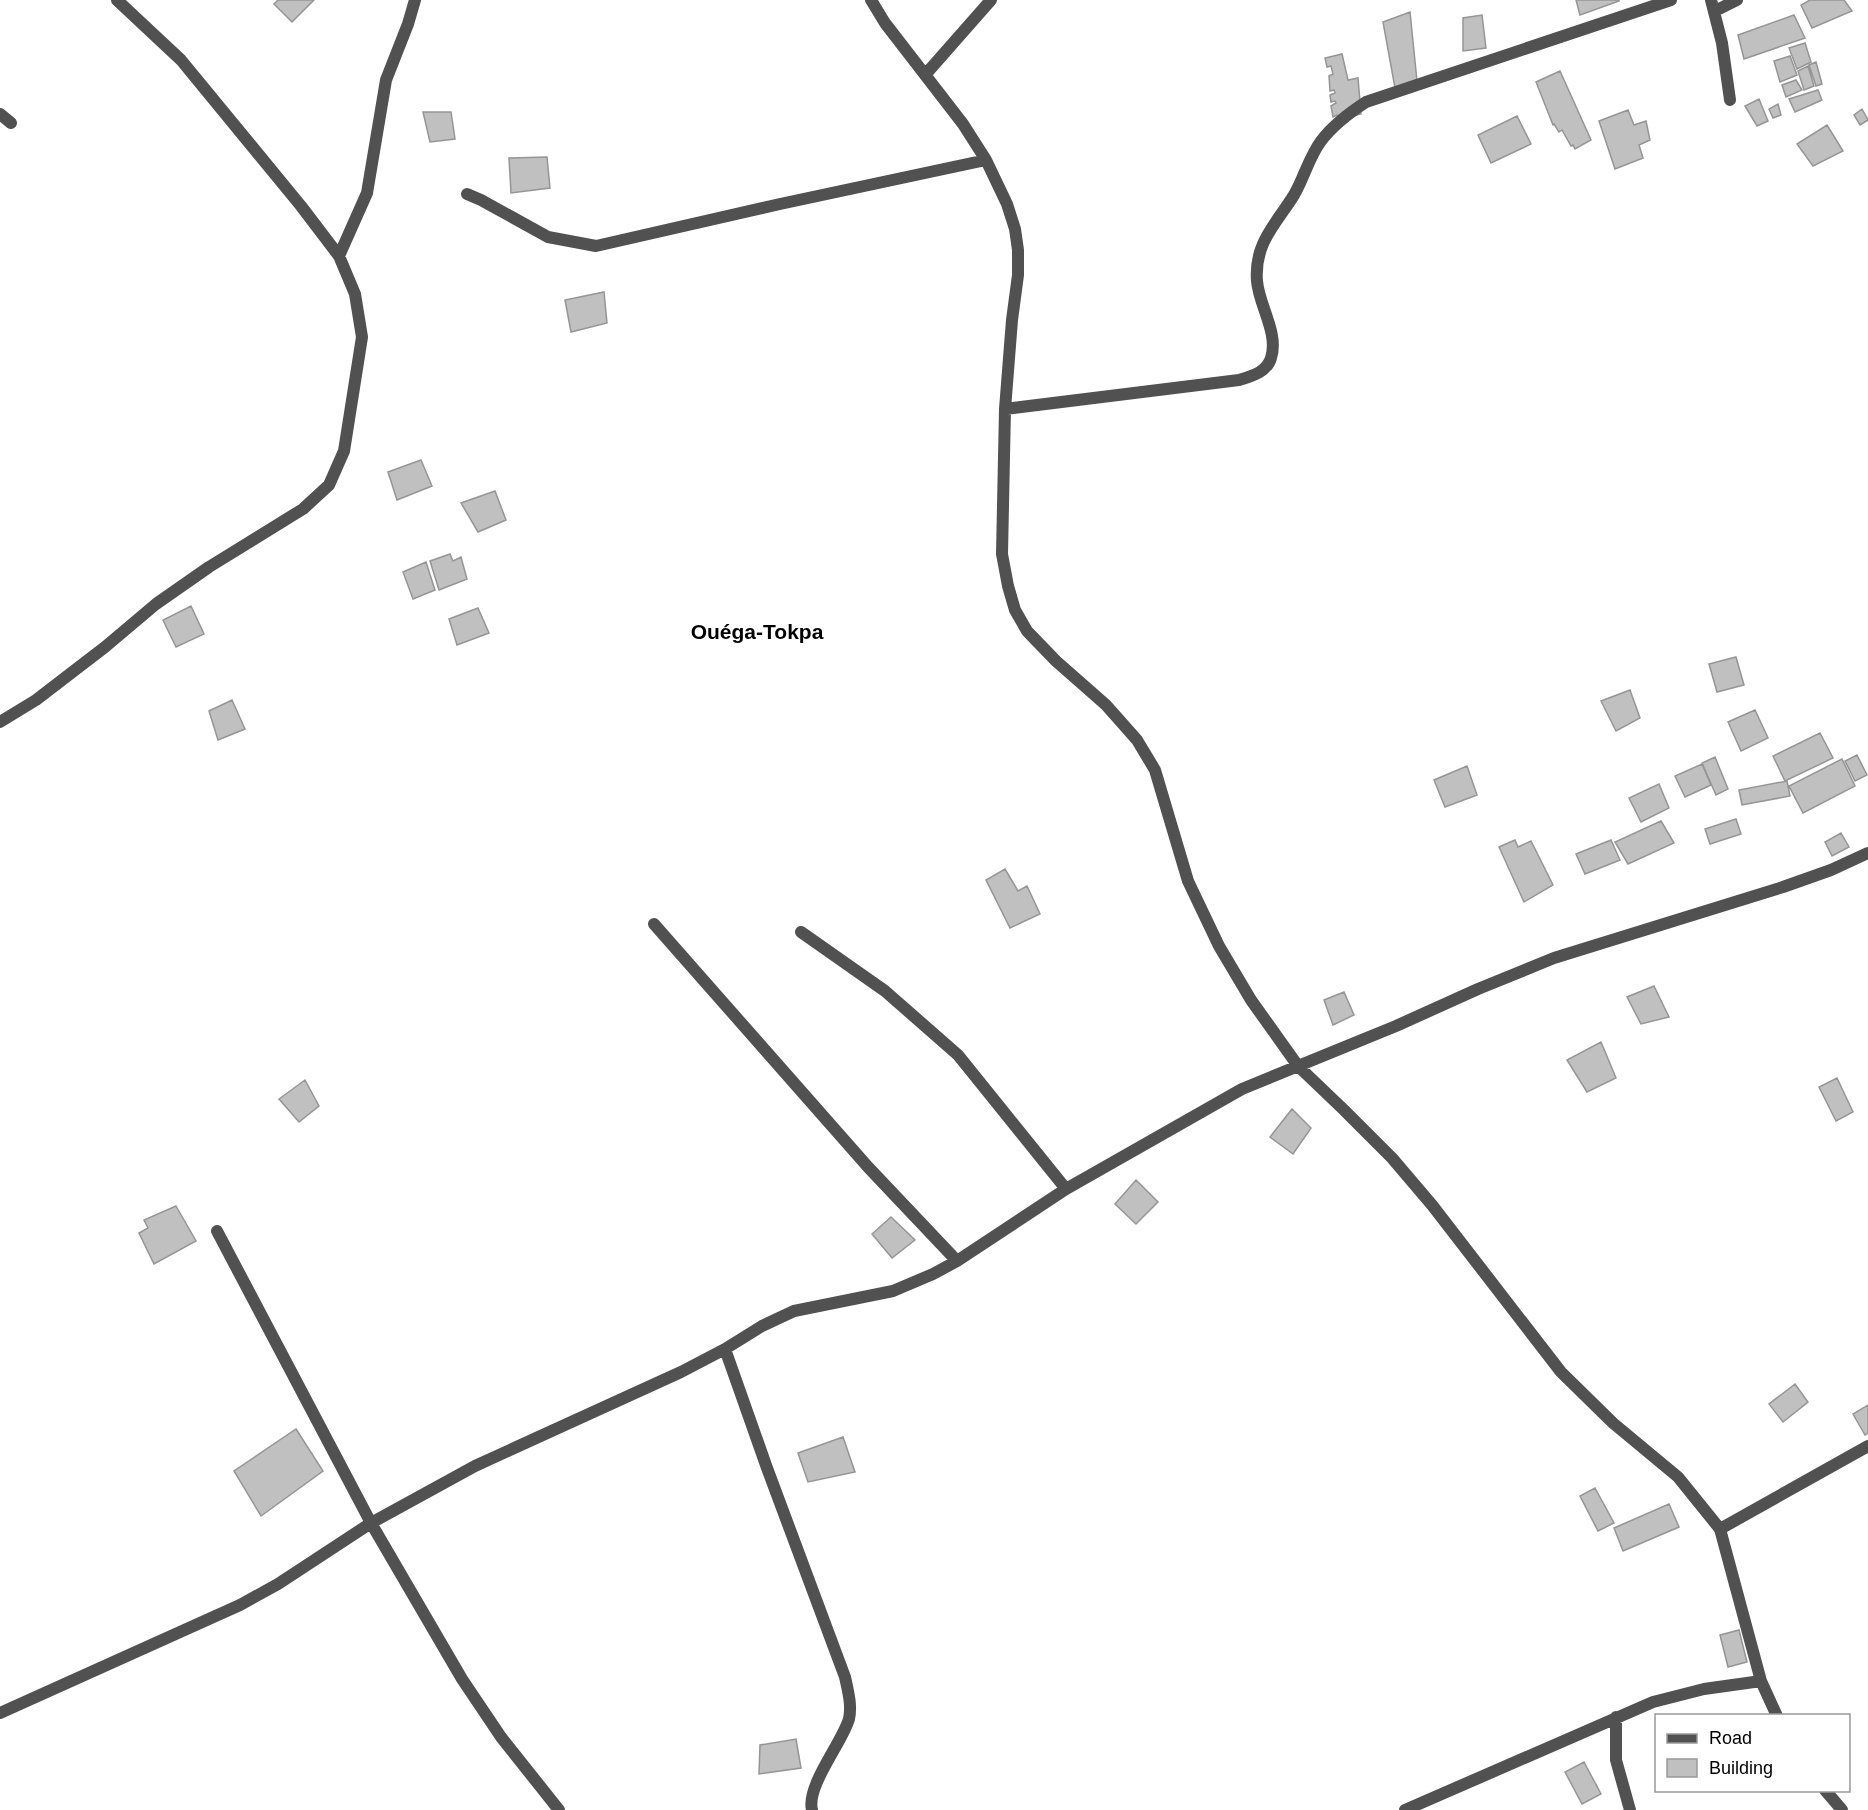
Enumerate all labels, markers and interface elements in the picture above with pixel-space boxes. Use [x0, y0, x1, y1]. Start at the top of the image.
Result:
district label: Ouéga-Tokpa [691, 620, 824, 643]
legend [1655, 1714, 1850, 1792]
text: Road [1709, 1728, 1752, 1748]
text: Building [1709, 1758, 1773, 1778]

